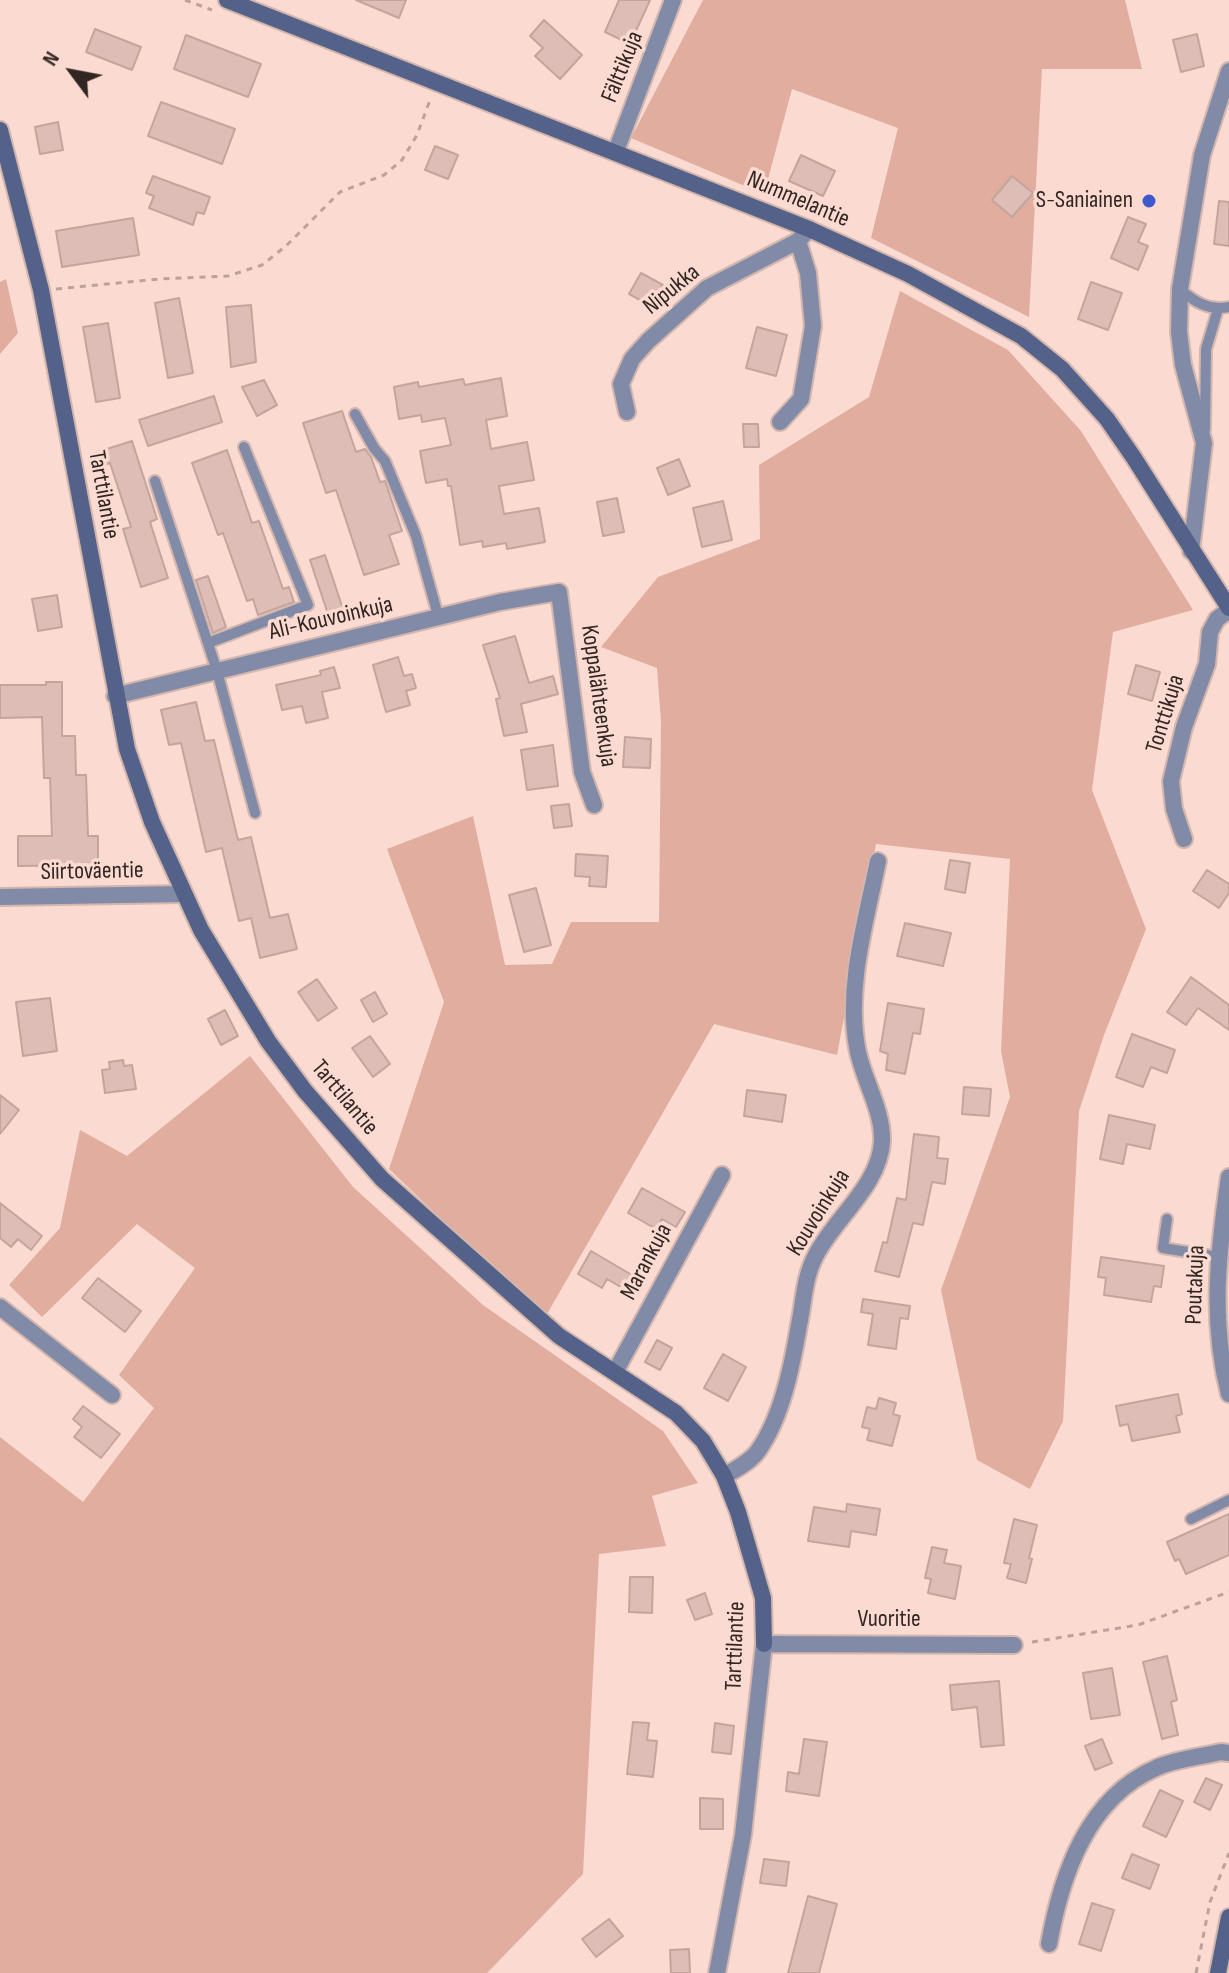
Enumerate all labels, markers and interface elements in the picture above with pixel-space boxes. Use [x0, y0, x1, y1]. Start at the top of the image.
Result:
street label: Fälttikuja [596, 27, 650, 107]
north arrow [32, 32, 112, 112]
text: N [37, 47, 66, 71]
street label: Nummelantie [743, 166, 853, 234]
place label: S-Saniainen [1036, 187, 1133, 215]
marker: S-Saniainen [1140, 192, 1158, 210]
street label: Nipukka [638, 259, 706, 321]
street label: Tarttilantie [81, 449, 125, 541]
street label: Ali-Kouvoinkuja [266, 591, 396, 647]
street label: Koppalähteenkuja [574, 623, 622, 769]
street label: Tonttikuja [1140, 671, 1192, 757]
street label: Siirtoväentie [40, 857, 144, 887]
street label: Tarttilantie [304, 1055, 384, 1141]
street label: Kouvoinkuja [781, 1164, 857, 1262]
street label: Marankuja [615, 1219, 679, 1305]
street label: Poutakuja [1180, 1245, 1212, 1325]
street label: Tarttilantie [720, 1601, 752, 1691]
street label: Vuoritie [857, 1606, 921, 1634]

